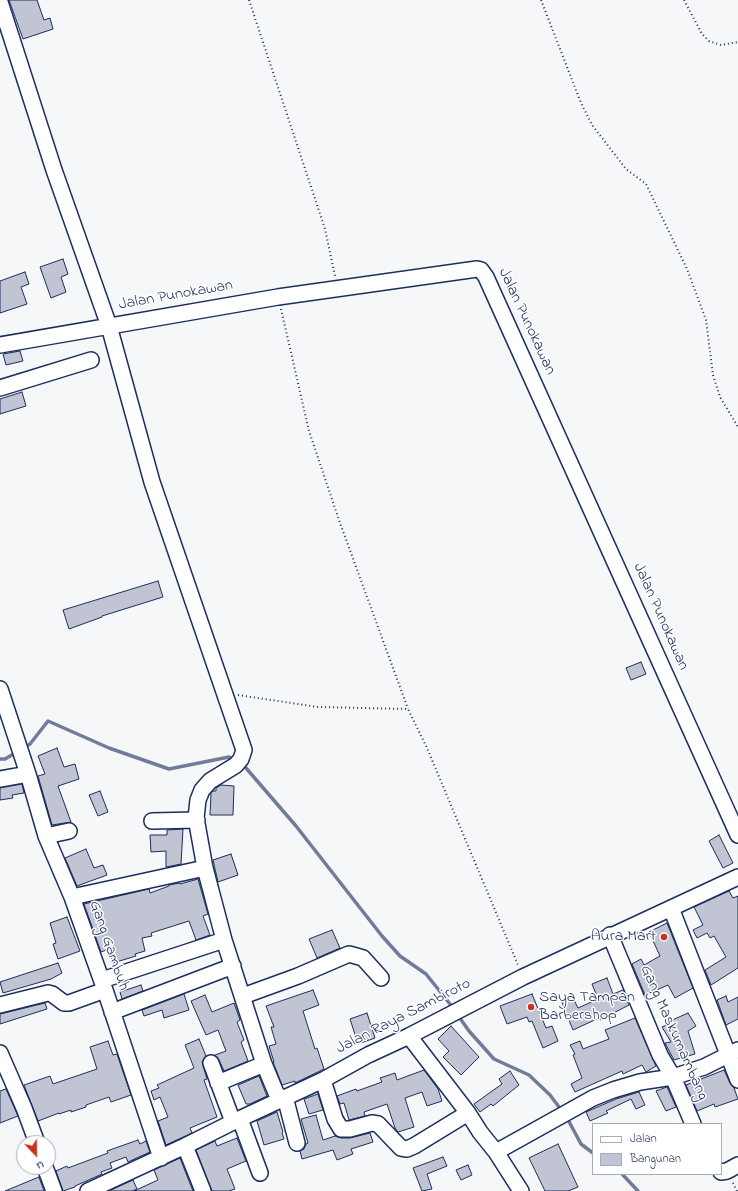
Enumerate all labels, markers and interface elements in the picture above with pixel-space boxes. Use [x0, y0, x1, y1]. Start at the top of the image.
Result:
street label: Jalan Punokawan [493, 266, 559, 378]
street label: Jalan Punokawan [117, 277, 235, 315]
street label: Jalan Punokawan [628, 560, 692, 674]
street label: Gang Gambuh [84, 898, 132, 994]
place label: Aura Mart [591, 927, 656, 947]
marker: Aura Mart [659, 932, 669, 942]
street label: Gang Maskumambang [635, 962, 711, 1104]
street label: Jalan Raya Sambiroto [334, 975, 474, 1059]
place label: Saya Tampan Barbershop [539, 988, 635, 1026]
marker: Saya Tampan Barbershop [526, 1002, 536, 1012]
legend [592, 1123, 722, 1175]
text: Jalan [630, 1130, 657, 1148]
north arrow [16, 1135, 56, 1175]
text: Bangunan [630, 1150, 681, 1168]
text: U [34, 1156, 46, 1174]

